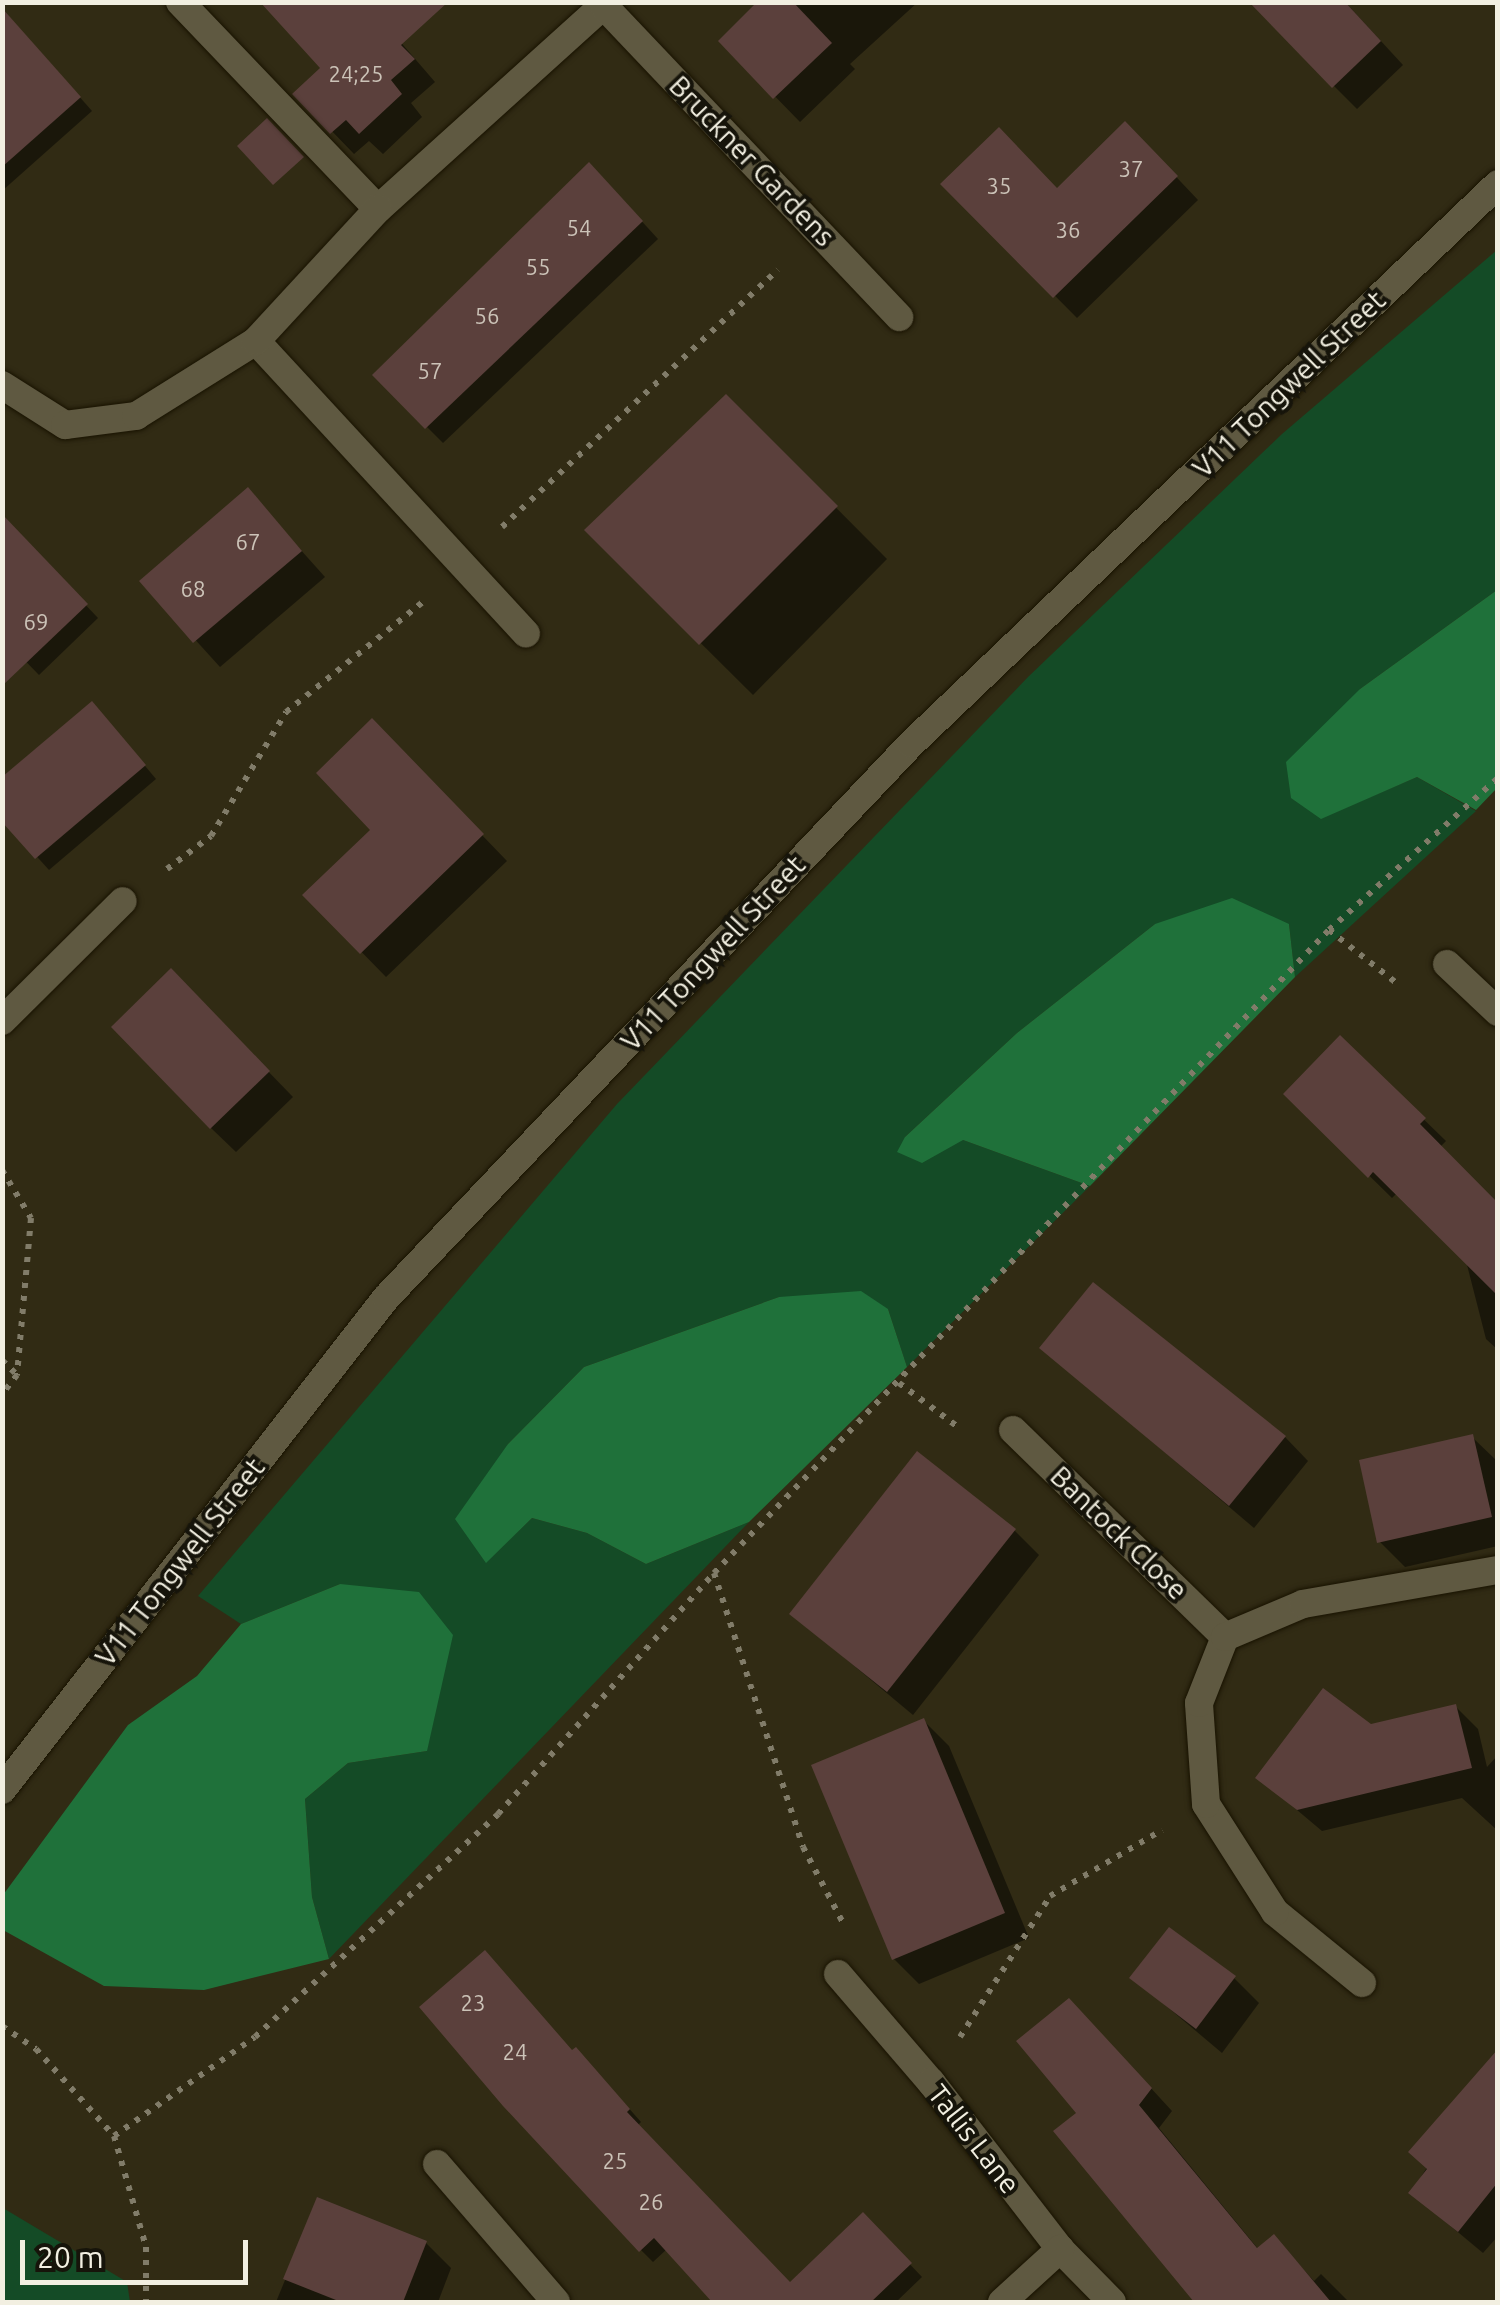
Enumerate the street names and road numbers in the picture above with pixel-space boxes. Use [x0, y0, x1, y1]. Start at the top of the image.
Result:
street label: Bruckner Gardens [662, 69, 842, 253]
street label: V11 Tongwell Street [1186, 283, 1392, 485]
street label: V11 Tongwell Street [614, 848, 812, 1058]
street label: V11 Tongwell Street [88, 1451, 272, 1673]
street label: Bantock Close [1043, 1459, 1195, 1607]
street label: Tallis Lane [921, 2078, 1027, 2200]

